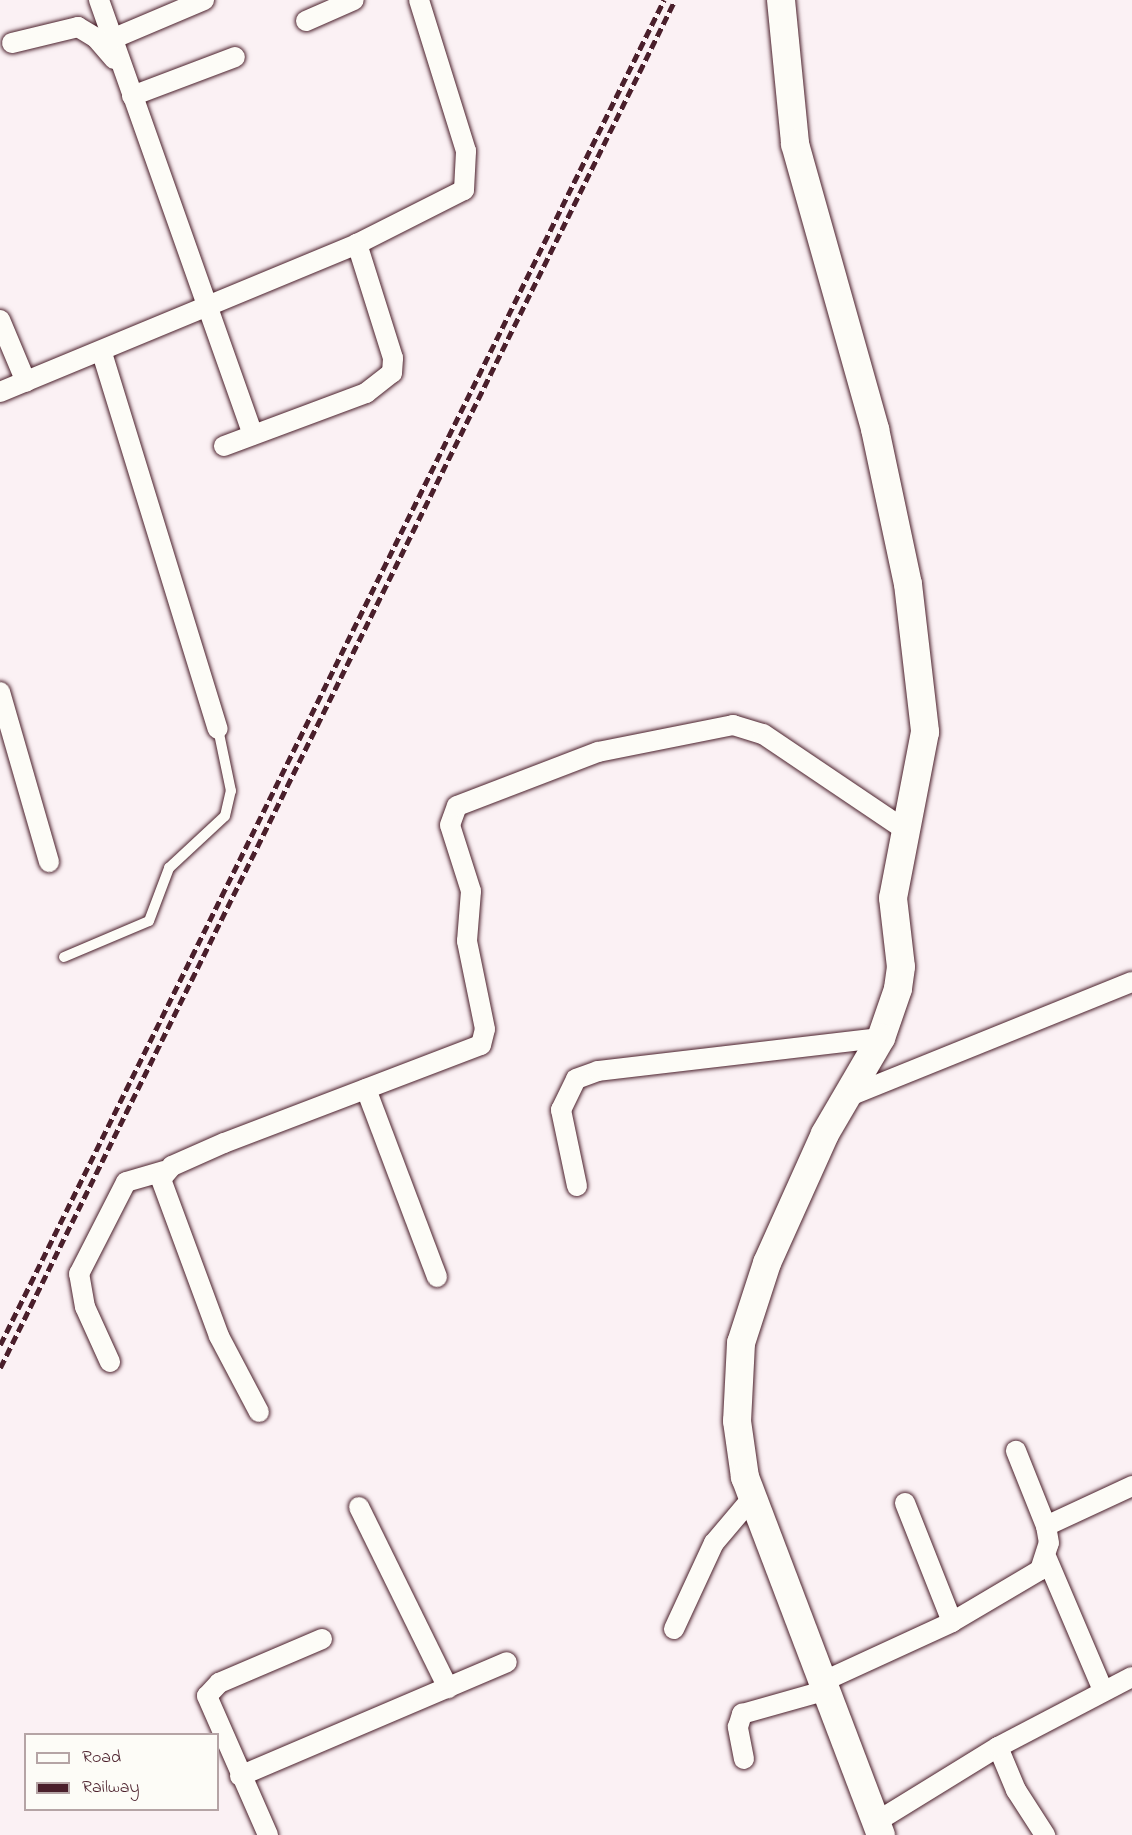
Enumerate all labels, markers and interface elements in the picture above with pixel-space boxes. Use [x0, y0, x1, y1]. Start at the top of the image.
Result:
legend [24, 1733, 219, 1811]
text: Road [82, 1745, 121, 1771]
text: Railway [82, 1775, 139, 1801]

